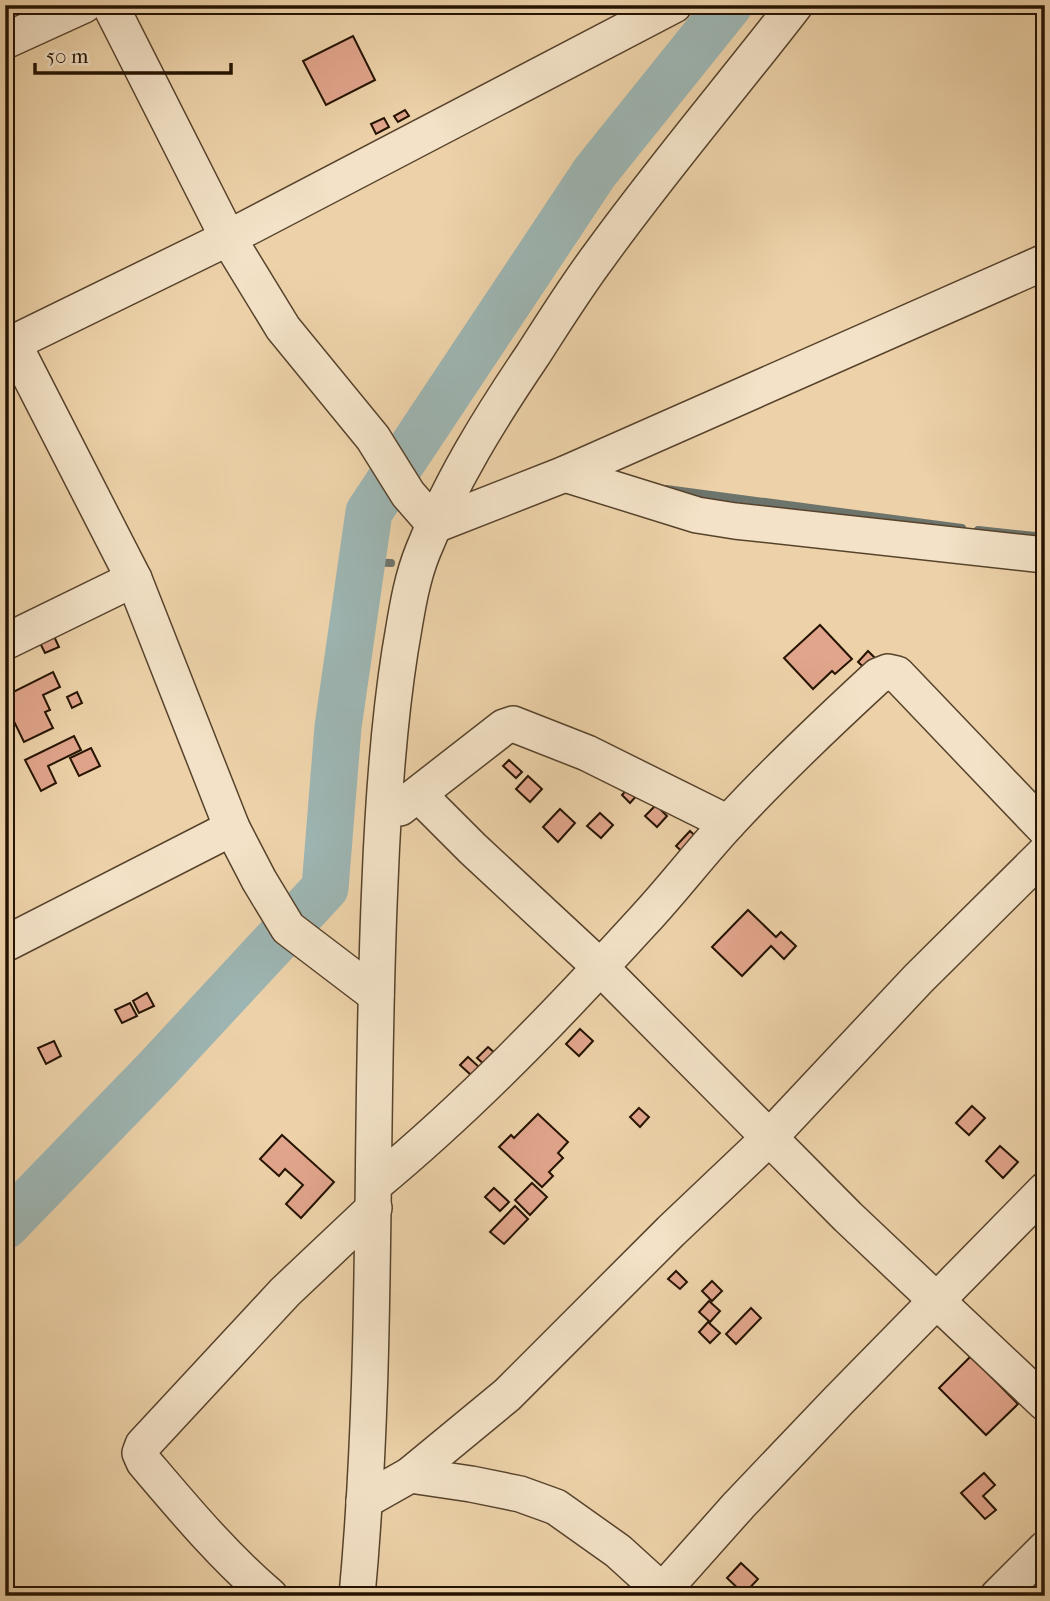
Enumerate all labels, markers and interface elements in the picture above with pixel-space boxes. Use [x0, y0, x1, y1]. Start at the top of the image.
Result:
scale bar [35, 32, 231, 76]
text: 50 m [46, 44, 89, 68]

